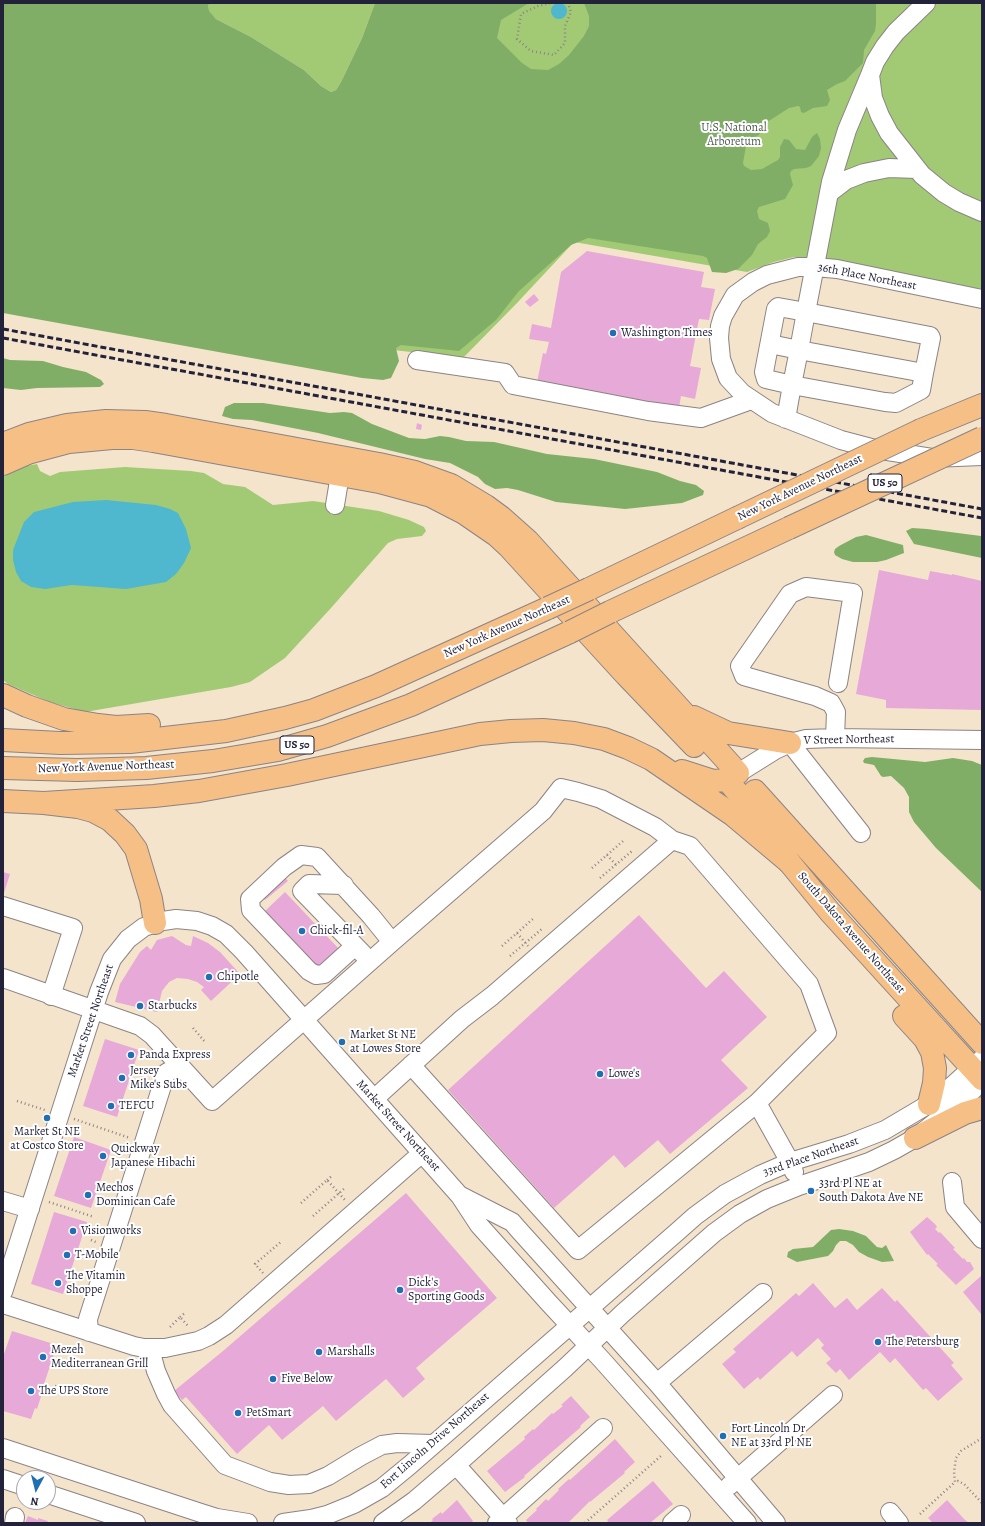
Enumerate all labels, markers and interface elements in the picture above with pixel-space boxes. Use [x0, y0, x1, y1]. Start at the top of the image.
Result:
park label: U.S. National Arboretum [701, 121, 767, 149]
street label: 36th Place Northeast [816, 260, 918, 294]
place label: Washington Times [621, 326, 713, 340]
marker: Washington Times [608, 328, 618, 338]
street label: New York Avenue Northeast [735, 452, 865, 524]
road number: US 50 [868, 474, 902, 492]
street label: New York Avenue Northeast [442, 593, 572, 661]
street label: V Street Northeast [804, 732, 894, 748]
road number: US 50 [280, 736, 314, 754]
street label: New York Avenue Northeast [37, 757, 175, 777]
street label: South Dakota Avenue Northeast [794, 869, 908, 997]
place label: Chick-fil-A [310, 924, 363, 938]
marker: Chick-fil-A [297, 926, 307, 936]
street label: Market Street Northeast [65, 963, 117, 1079]
place label: Chipotle [217, 970, 259, 984]
marker: Chipotle [204, 972, 214, 982]
place label: Starbucks [148, 999, 197, 1013]
marker: Starbucks [135, 1001, 145, 1011]
place label: Market St NE at Lowes Store [350, 1028, 421, 1056]
marker: Market St NE at Lowes Store [337, 1037, 347, 1047]
place label: Panda Express [139, 1048, 211, 1062]
marker: Panda Express [126, 1050, 136, 1060]
place label: Jersey Mike's Subs [130, 1064, 187, 1092]
place label: Lowe's [608, 1067, 640, 1081]
marker: Lowe's [595, 1069, 605, 1079]
marker: Jersey Mike's Subs [117, 1073, 127, 1083]
street label: Market Street Northeast [353, 1077, 443, 1175]
place label: TEFCU [119, 1099, 154, 1113]
marker: TEFCU [106, 1101, 116, 1111]
marker: Market St NE at Costco Store [42, 1113, 52, 1123]
place label: Market St NE at Costco Store [10, 1125, 84, 1153]
street label: 33rd Place Northeast [761, 1134, 861, 1180]
place label: Quickway Japanese Hibachi [111, 1142, 195, 1170]
marker: Quickway Japanese Hibachi [98, 1151, 108, 1161]
place label: 33rd Pl NE at South Dakota Ave NE [819, 1177, 923, 1205]
place label: Mechos Dominican Cafe [96, 1181, 175, 1209]
marker: 33rd Pl NE at South Dakota Ave NE [806, 1186, 816, 1196]
marker: Mechos Dominican Cafe [83, 1190, 93, 1200]
place label: Visionworks [81, 1224, 141, 1238]
marker: Visionworks [68, 1226, 78, 1236]
place label: T-Mobile [75, 1248, 119, 1262]
marker: T-Mobile [62, 1250, 72, 1260]
place label: The Vitamin Shoppe [66, 1269, 125, 1297]
place label: Dick's Sporting Goods [408, 1276, 485, 1304]
marker: The Vitamin Shoppe [53, 1278, 63, 1288]
marker: Dick's Sporting Goods [395, 1285, 405, 1295]
place label: The Petersburg [886, 1335, 959, 1349]
marker: The Petersburg [873, 1337, 883, 1347]
place label: Mezeh Mediterranean Grill [51, 1343, 148, 1371]
place label: Marshalls [327, 1345, 375, 1359]
marker: Marshalls [314, 1347, 324, 1357]
marker: Mezeh Mediterranean Grill [38, 1352, 48, 1362]
place label: Five Below [281, 1372, 333, 1386]
marker: Five Below [268, 1374, 278, 1384]
place label: The UPS Store [39, 1384, 108, 1398]
marker: The UPS Store [26, 1386, 36, 1396]
street label: Fort Lincoln Drive Northeast [378, 1390, 492, 1492]
place label: PetSmart [246, 1406, 292, 1420]
marker: PetSmart [233, 1408, 243, 1418]
place label: Fort Lincoln Dr NE at 33rd Pl NE [731, 1422, 812, 1450]
marker: Fort Lincoln Dr NE at 33rd Pl NE [718, 1431, 728, 1441]
north arrow [16, 1470, 56, 1510]
text: N [30, 1493, 39, 1509]

